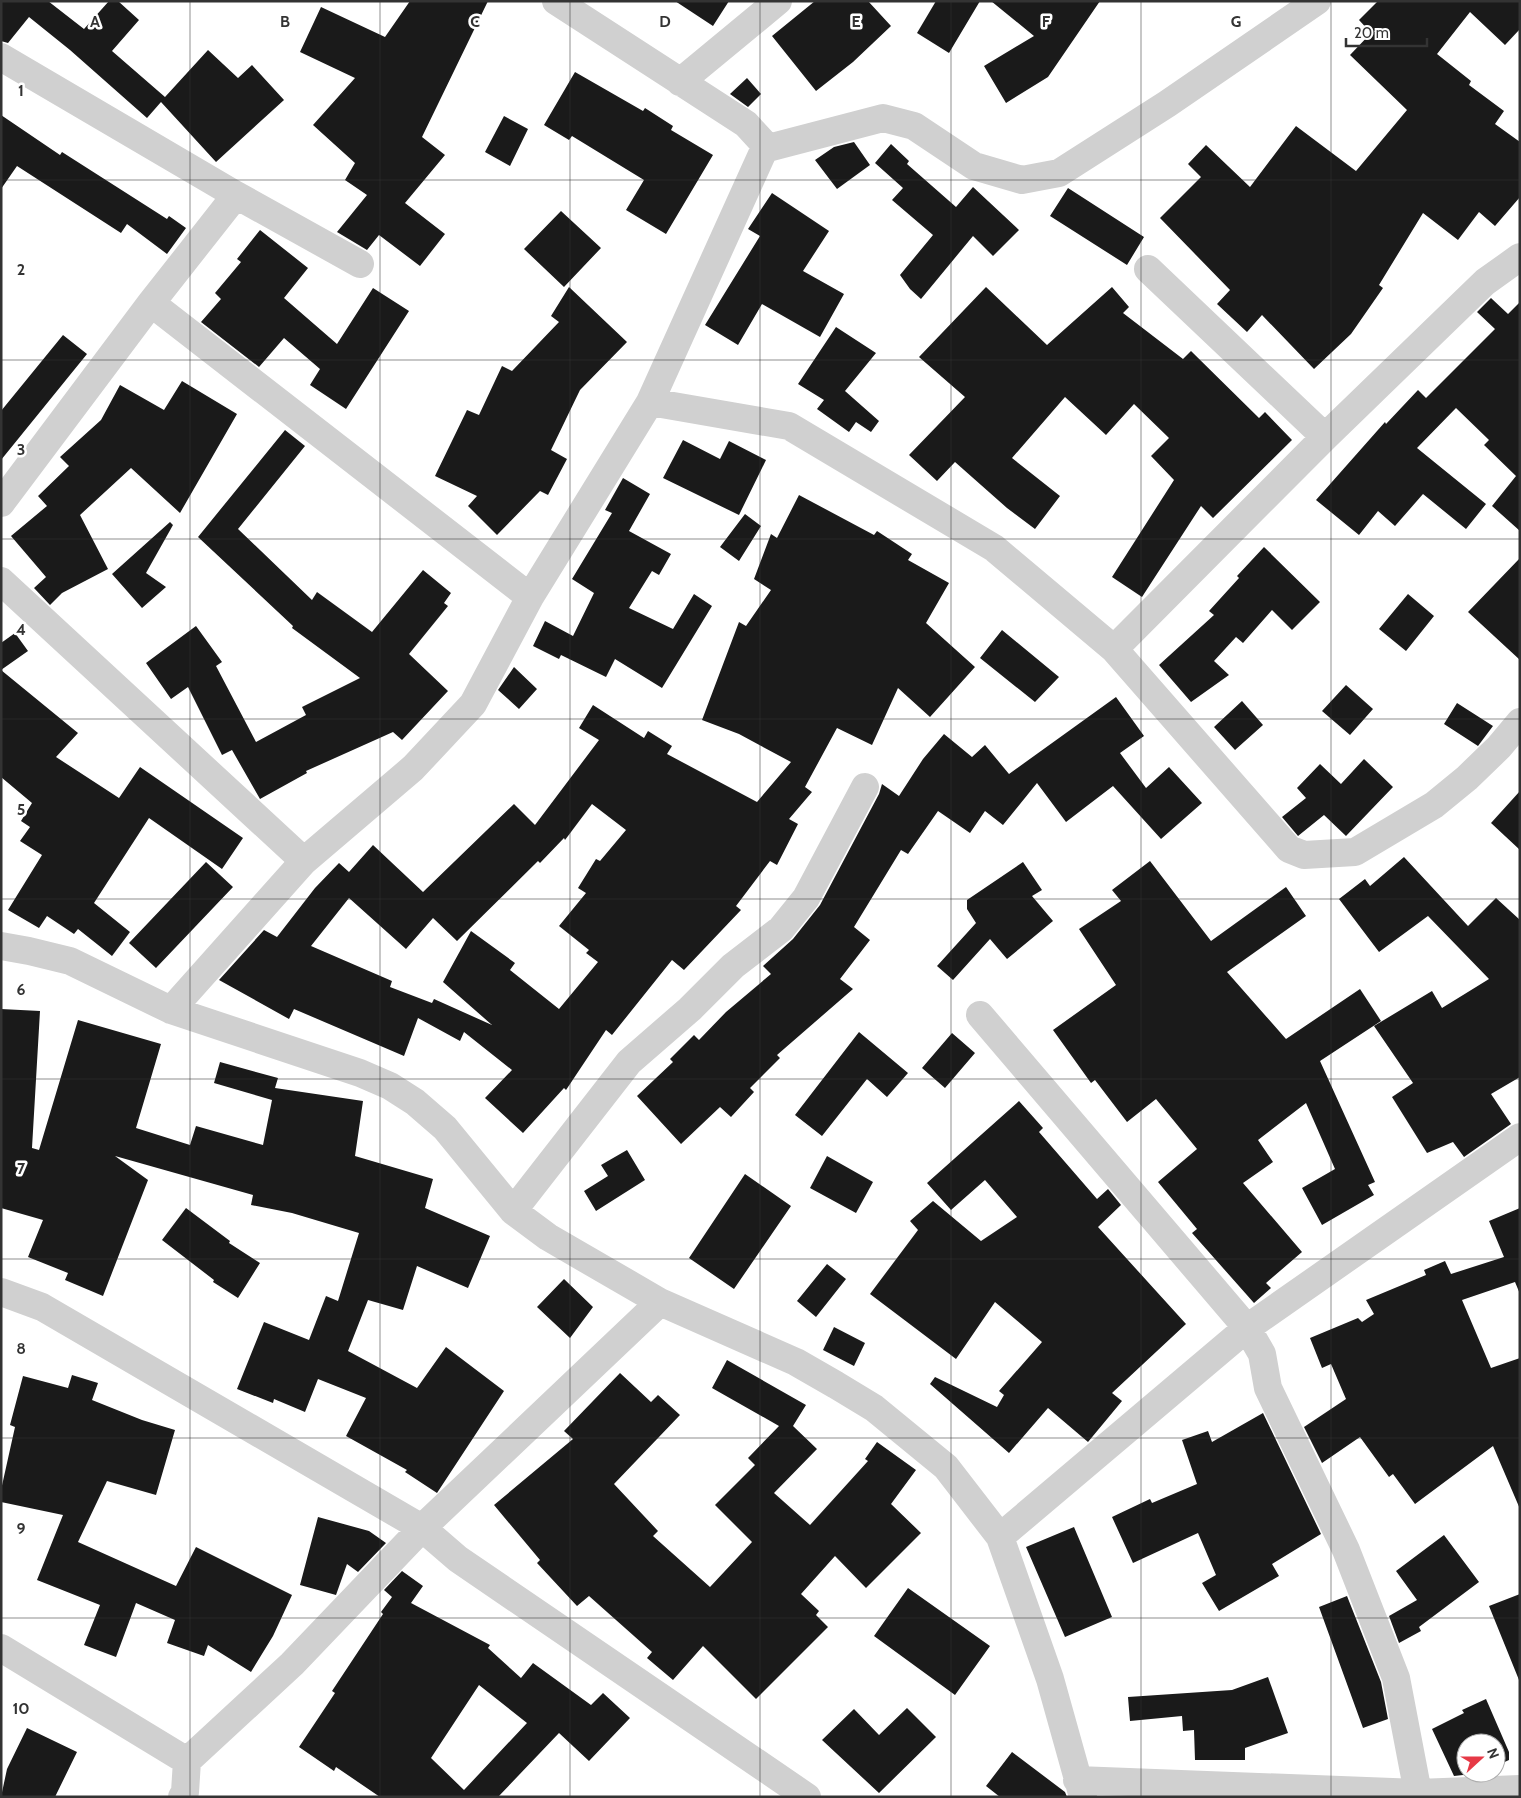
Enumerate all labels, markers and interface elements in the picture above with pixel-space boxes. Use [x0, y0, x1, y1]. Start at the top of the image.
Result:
text: A [90, 12, 100, 31]
text: B [280, 12, 290, 31]
text: C [470, 12, 480, 31]
text: D [659, 12, 671, 31]
text: E [851, 12, 861, 31]
text: F [1042, 12, 1051, 31]
text: G [1231, 12, 1241, 31]
scale bar [1346, 15, 1427, 47]
text: 20 m [1354, 24, 1389, 42]
text: 1 [18, 81, 24, 100]
text: 2 [17, 260, 25, 279]
text: 3 [17, 440, 25, 459]
text: 4 [16, 620, 26, 639]
text: 5 [17, 800, 25, 819]
text: 6 [17, 980, 26, 999]
text: 7 [17, 1159, 26, 1178]
text: 8 [16, 1339, 26, 1358]
text: 9 [17, 1519, 26, 1538]
text: 10 [12, 1699, 30, 1718]
north arrow [1456, 1733, 1506, 1783]
text: N [1483, 1745, 1503, 1761]

